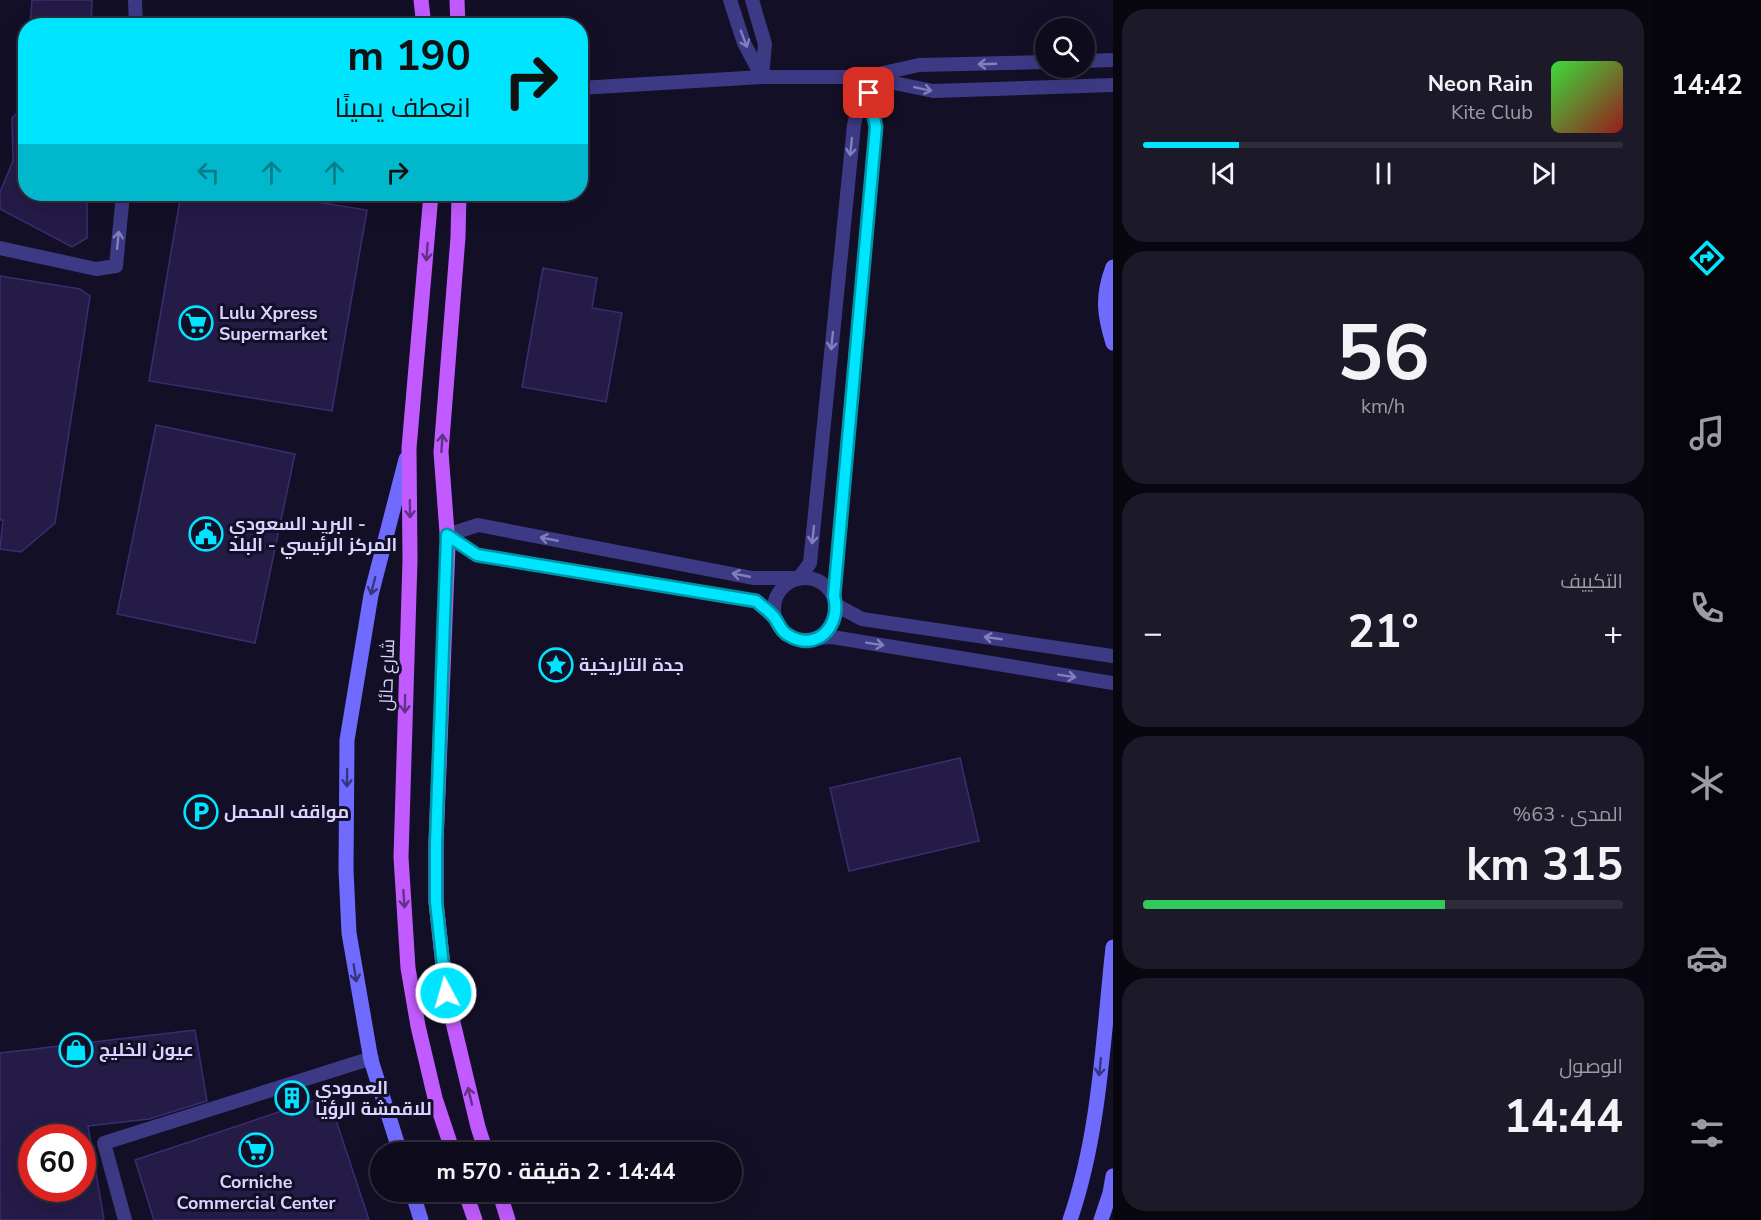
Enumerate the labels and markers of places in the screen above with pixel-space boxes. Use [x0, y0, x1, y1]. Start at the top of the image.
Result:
pin [843, 67, 894, 118]
place label: Lulu Xpress Supermarket [219, 301, 327, 346]
supermarket icon: Lulu Xpress Supermarket [178, 305, 214, 341]
place label: البريد السعودي - المركز الرئيسي - البلد [229, 512, 397, 559]
public building icon: البريد السعودي - المركز الرئيسي - البلد [188, 516, 224, 552]
place icon: جدة التاريخية [538, 647, 574, 683]
place label: جدة التاريخية [579, 653, 684, 677]
parking icon: مواقف المحمل [183, 794, 219, 830]
place label: مواقف المحمل [224, 800, 349, 824]
shop icon: عيون الخليج [58, 1032, 94, 1068]
place label: عيون الخليج [99, 1038, 194, 1062]
place label: العمودي للاقمشة الرؤيا [315, 1076, 432, 1121]
building icon: العمودي للاقمشة الرؤيا [274, 1080, 310, 1116]
supermarket icon: Corniche Commercial Center [238, 1132, 274, 1168]
place label: Corniche Commercial Center [176, 1170, 336, 1215]

